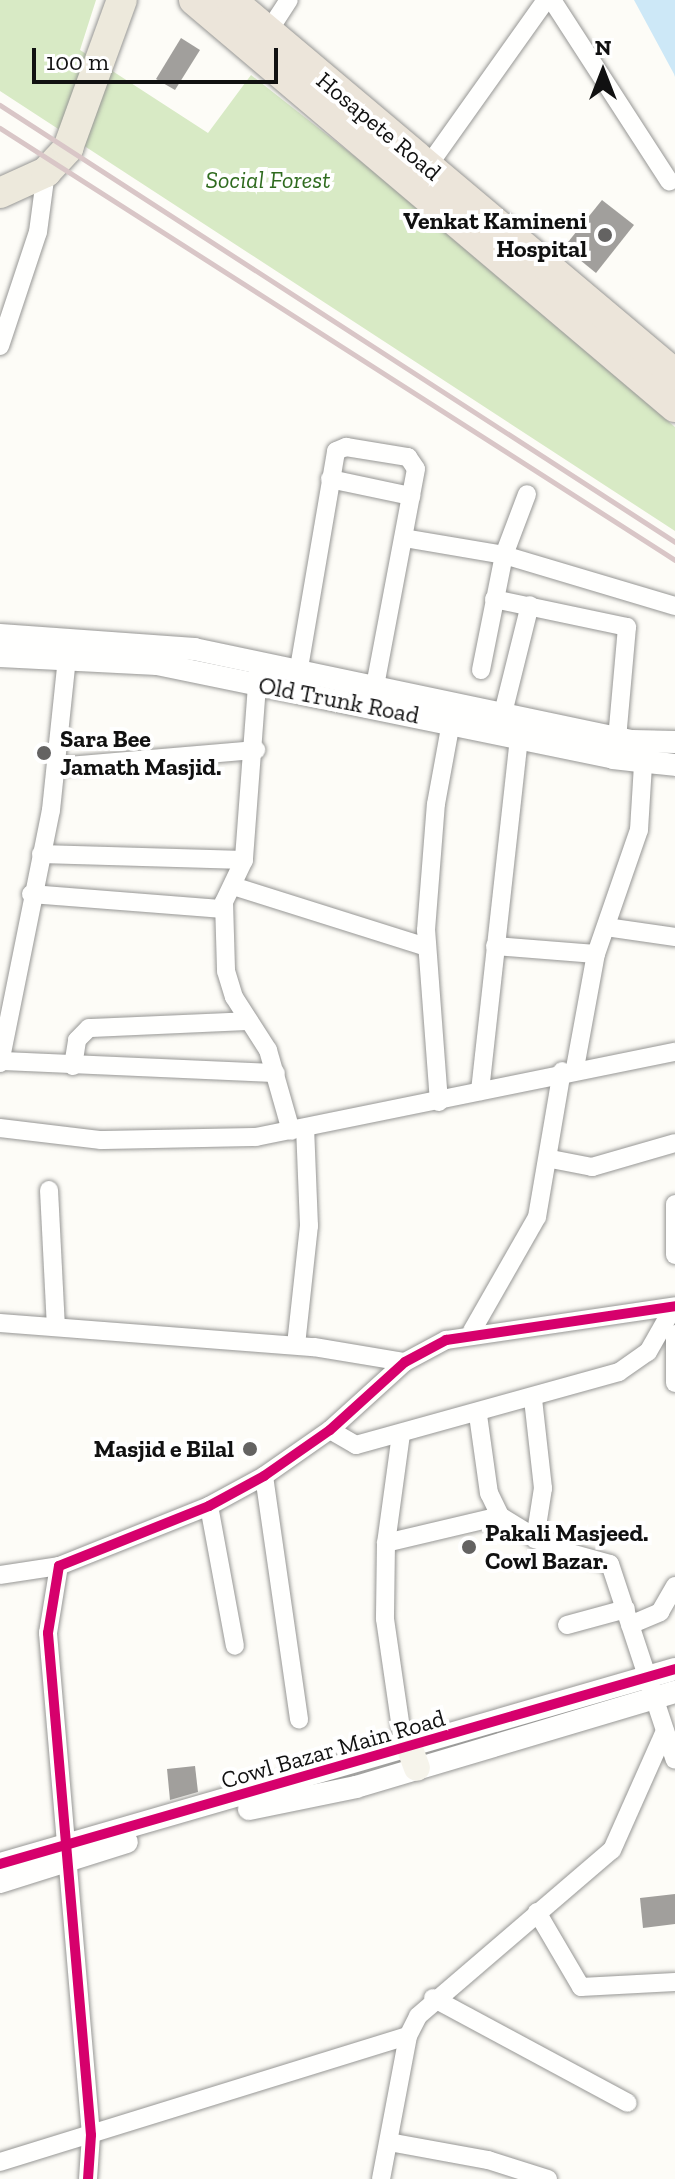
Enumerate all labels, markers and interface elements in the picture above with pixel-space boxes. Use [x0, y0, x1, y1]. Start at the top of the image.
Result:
scale bar [36, 32, 282, 82]
north arrow [563, 32, 643, 112]
text: N [595, 34, 611, 61]
text: 100 m [46, 47, 109, 76]
street label: Hosapete Road [311, 66, 447, 186]
park label: Social Forest [206, 166, 330, 194]
place label: Venkat Kamineni Hospital [403, 207, 587, 263]
marker: Venkat Kamineni Hospital [594, 224, 616, 246]
street label: Old Trunk Road [256, 670, 422, 730]
place label: Sara Bee Jamath Masjid. [60, 725, 222, 781]
marker: Sara Bee Jamath Masjid. [35, 744, 53, 762]
place label: Masjid e Bilal [94, 1435, 234, 1463]
marker: Masjid e Bilal [241, 1440, 259, 1458]
place label: Pakali Masjeed. Cowl Bazar. [485, 1519, 649, 1575]
marker: Pakali Masjeed. Cowl Bazar. [460, 1538, 478, 1556]
street label: Cowl Bazar Main Road [218, 1703, 448, 1795]

